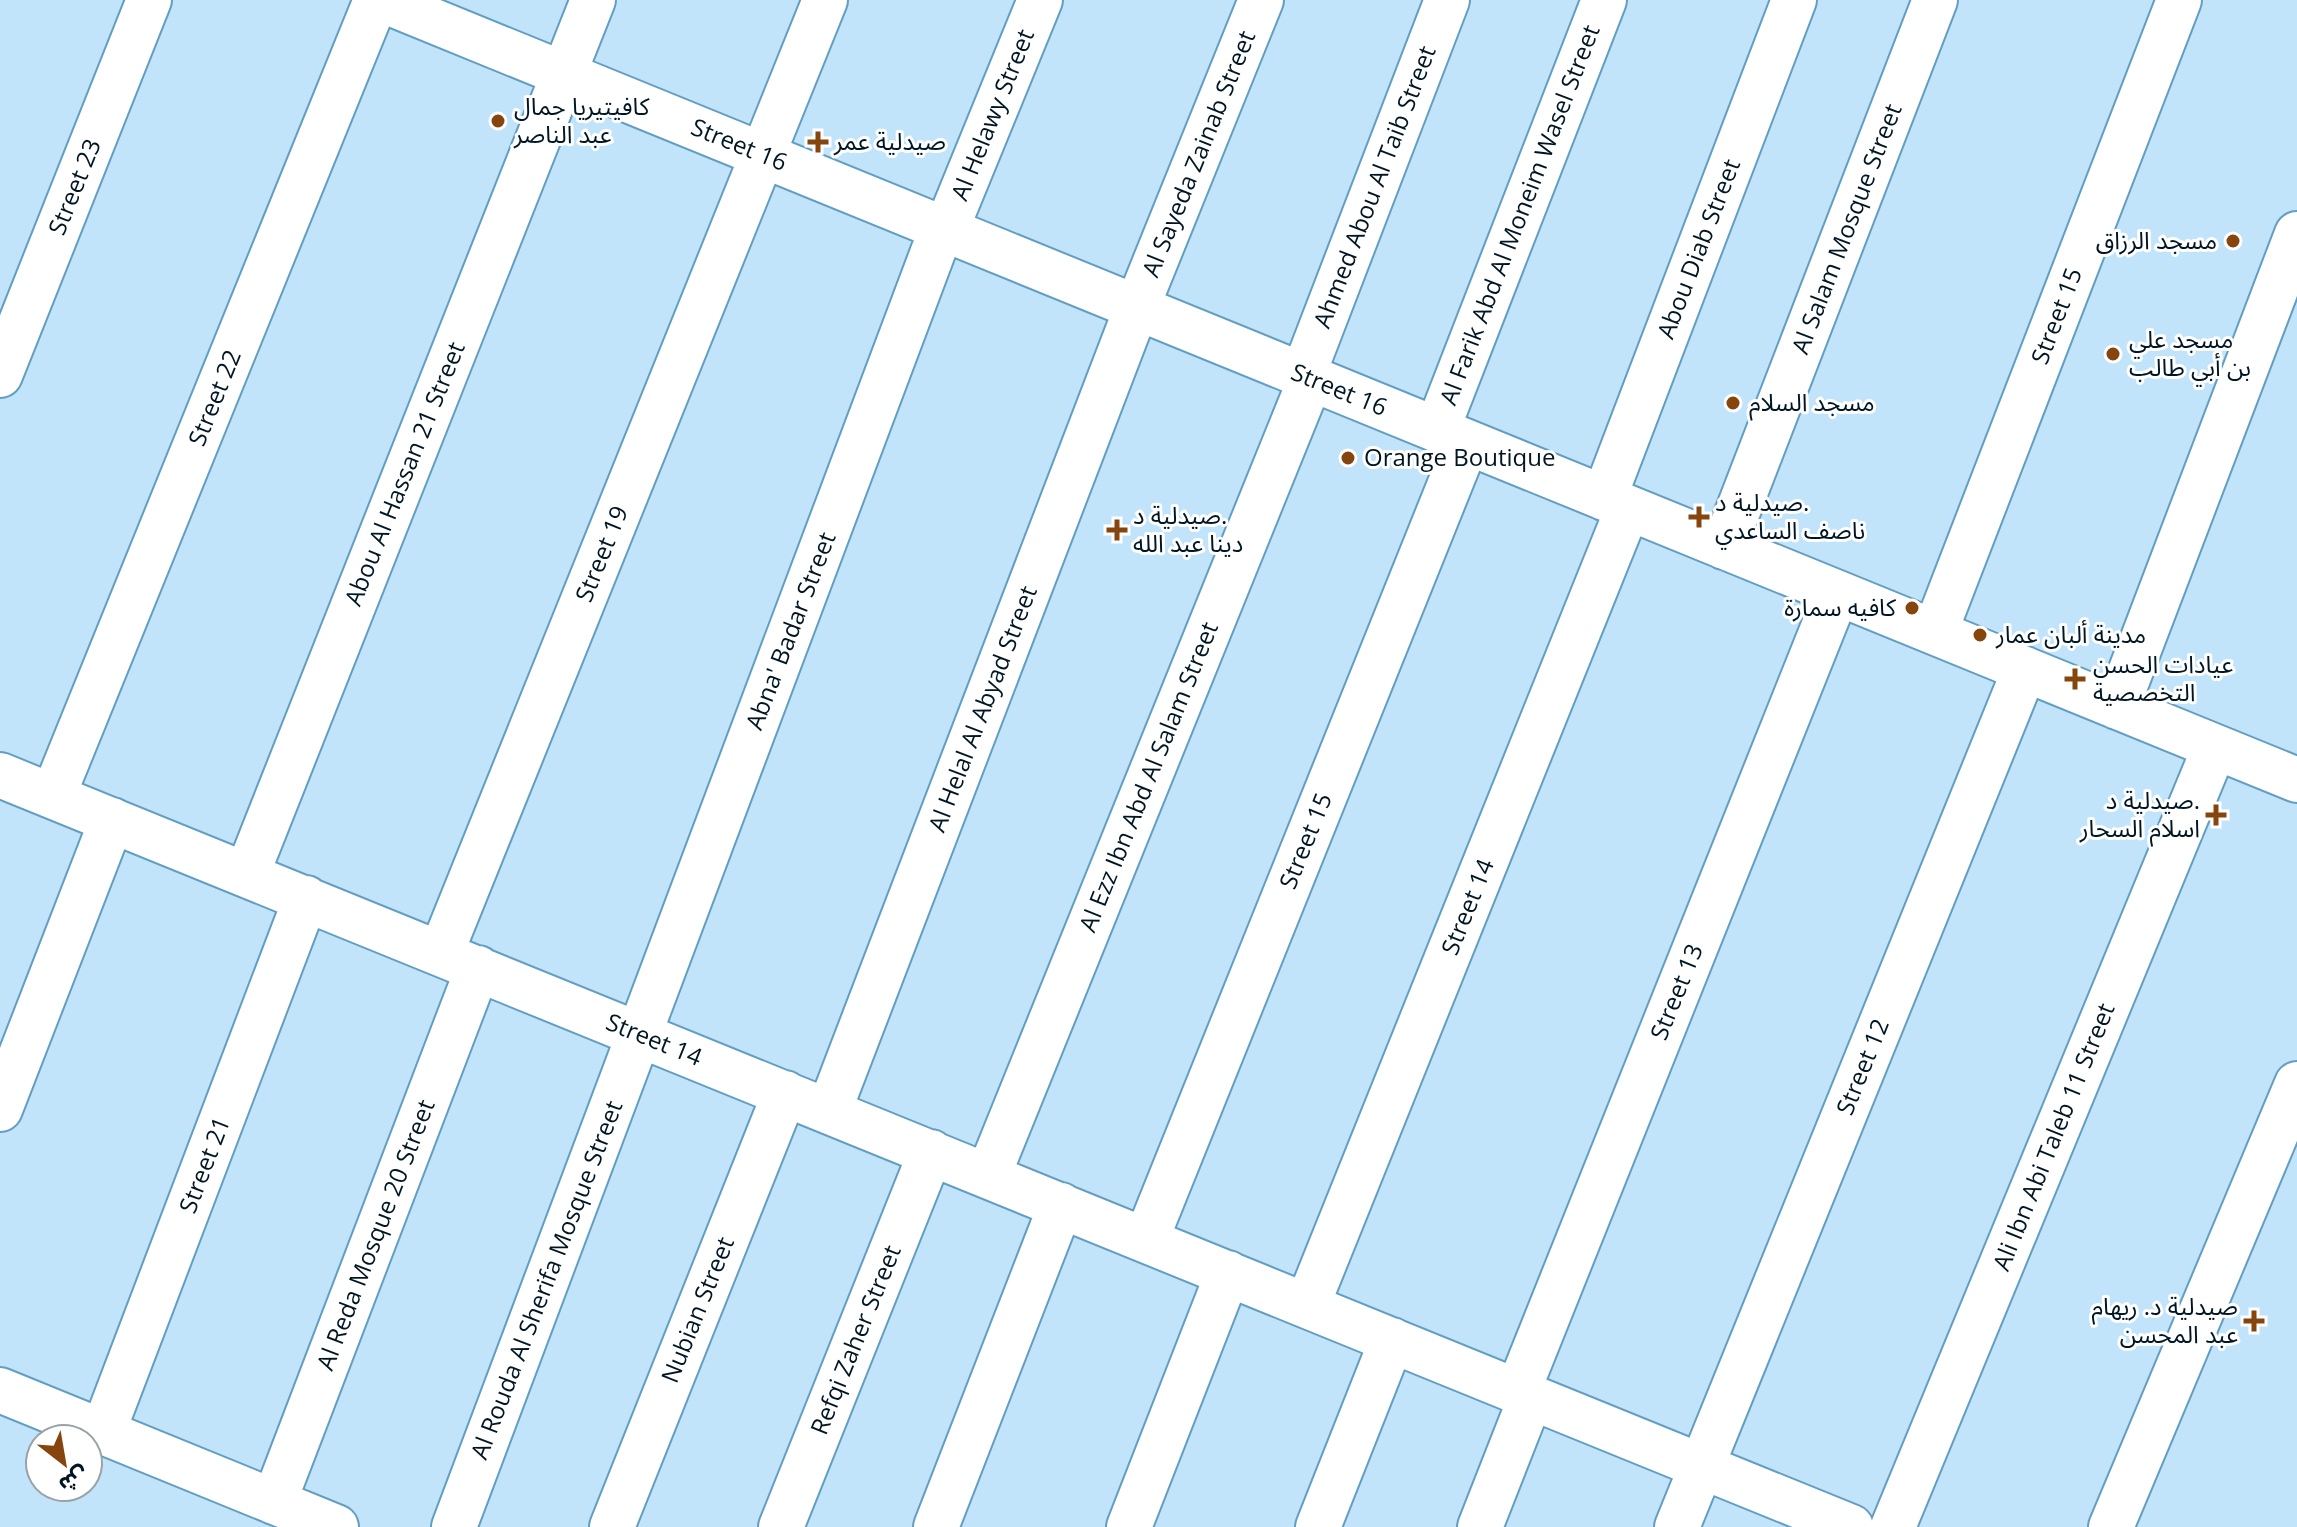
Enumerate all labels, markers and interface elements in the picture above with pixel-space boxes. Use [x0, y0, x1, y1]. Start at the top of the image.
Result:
street label: Al Farik Abd Al Moneim Wasel Street [1431, 20, 1607, 409]
street label: Al Helawy Street [942, 24, 1041, 205]
street label: Al Sayeda Zainab Street [1133, 25, 1262, 281]
street label: Ahmed Abou Al Taib Street [1304, 41, 1443, 332]
place label: كافيتيريا جمال عبد الناصر [513, 89, 650, 150]
street label: Al Salam Mosque Street [1783, 99, 1909, 358]
street label: Street 16 [687, 109, 792, 178]
marker: كافيتيريا جمال عبد الناصر [489, 112, 507, 130]
place label: صيدلية عمر [833, 124, 946, 157]
marker: صيدلية عمر [809, 133, 827, 151]
street label: Street 23 [39, 134, 108, 239]
street label: Abou Diab Street [1648, 154, 1747, 343]
place label: مسجد الرزاق [2096, 223, 2217, 256]
marker: مسجد الرزاق [2224, 232, 2242, 250]
street label: Street 15 [2022, 263, 2089, 368]
place label: مسجد علي بن أبي طالب [2129, 322, 2251, 387]
street label: Abou Al Hassan 21 Street [336, 337, 472, 610]
street label: Street 22 [179, 345, 248, 450]
marker: مسجد علي بن أبي طالب [2104, 345, 2122, 363]
street label: Street 16 [1287, 354, 1392, 423]
place label: مسجد السلام [1749, 385, 1875, 421]
marker: مسجد السلام [1724, 394, 1742, 412]
place label: Orange Boutique [1364, 440, 1555, 473]
marker: Orange Boutique [1339, 449, 1357, 467]
place label: صيدلية د. ناصف الساعدي [1715, 485, 1865, 550]
place label: صيدلية د. دينا عبد الله [1133, 498, 1243, 559]
street label: Street 19 [566, 501, 635, 606]
marker: صيدلية د. ناصف الساعدي [1690, 508, 1708, 526]
marker: صيدلية د. دينا عبد الله [1108, 521, 1126, 539]
street label: Abna' Badar Street [737, 527, 843, 734]
street label: Al Helal Al Abyad Street [919, 581, 1044, 836]
place label: كافيه سمارة [1784, 590, 1897, 623]
marker: كافيه سمارة [1903, 599, 1921, 617]
street label: Al Ezz Ibn Abd Al Salam Street [1070, 617, 1225, 936]
place label: مدينة ألبان عمار [1995, 617, 2146, 650]
marker: مدينة ألبان عمار [1971, 626, 1989, 644]
place label: عيادات الحسن التخصصية [2093, 647, 2233, 708]
marker: عيادات الحسن التخصصية [2064, 668, 2086, 690]
place label: صيدلية د. اسلام السحار [2079, 783, 2200, 847]
street label: Street 15 [1270, 788, 1339, 893]
marker: صيدلية د. اسلام السحار [2207, 806, 2225, 824]
street label: Street 14 [1432, 853, 1501, 959]
street label: Street 13 [1641, 939, 1710, 1044]
street label: Ali Ibn Abi Taleb 11 Street [1984, 998, 2121, 1275]
street label: Street 14 [602, 1004, 708, 1073]
street label: Street 12 [1827, 1014, 1896, 1119]
street label: Al Reda Mosque 20 Street [308, 1094, 441, 1374]
street label: Al Rouda Al Sherifa Mosque Street [462, 1095, 629, 1464]
street label: Street 21 [170, 1112, 237, 1217]
street label: Nubian Street [652, 1231, 741, 1387]
street label: Refqi Zaher Street [802, 1240, 908, 1439]
place label: صيدلية د. ريهام عبد المحسن [2091, 1289, 2238, 1350]
marker: صيدلية د. ريهام عبد المحسن [2245, 1312, 2263, 1330]
north arrow [24, 1423, 104, 1503]
text: ش [54, 1460, 95, 1502]

